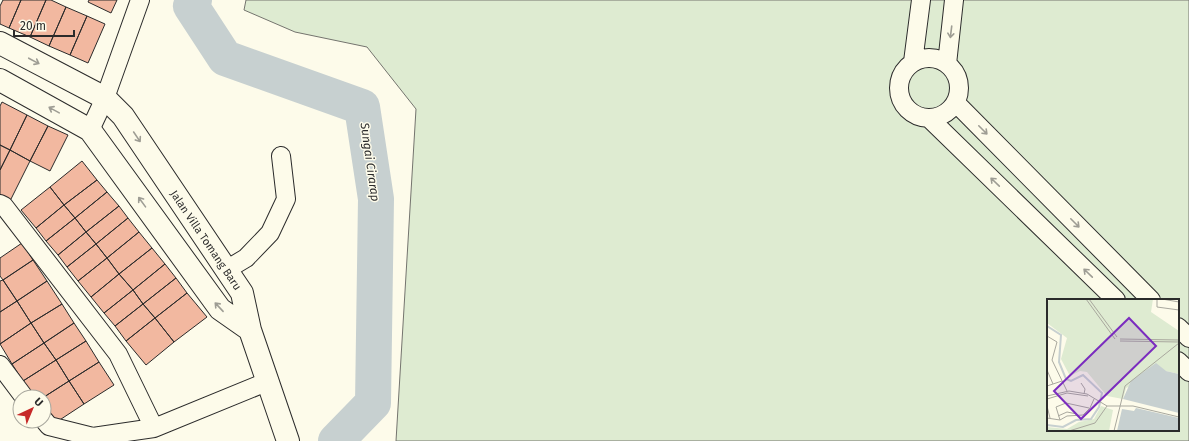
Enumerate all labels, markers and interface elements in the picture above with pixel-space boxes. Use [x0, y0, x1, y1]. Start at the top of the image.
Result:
scale bar [14, 12, 74, 38]
text: 20 m [20, 19, 46, 33]
one-way arrow [947, 25, 954, 38]
one-way arrow [28, 58, 40, 65]
one-way arrow [48, 106, 60, 114]
water label: Sungai Cirarap [357, 121, 382, 202]
one-way arrow [979, 125, 988, 135]
one-way arrow [133, 131, 141, 142]
one-way arrow [990, 177, 1000, 187]
street label: Jalan Villa Tomang Baru [167, 188, 244, 293]
one-way arrow [138, 197, 146, 208]
one-way arrow [1070, 218, 1080, 228]
one-way arrow [1083, 268, 1093, 278]
inset map [1047, 299, 1179, 431]
one-way arrow [214, 302, 223, 312]
north arrow [12, 389, 52, 429]
text: U [32, 395, 46, 409]

